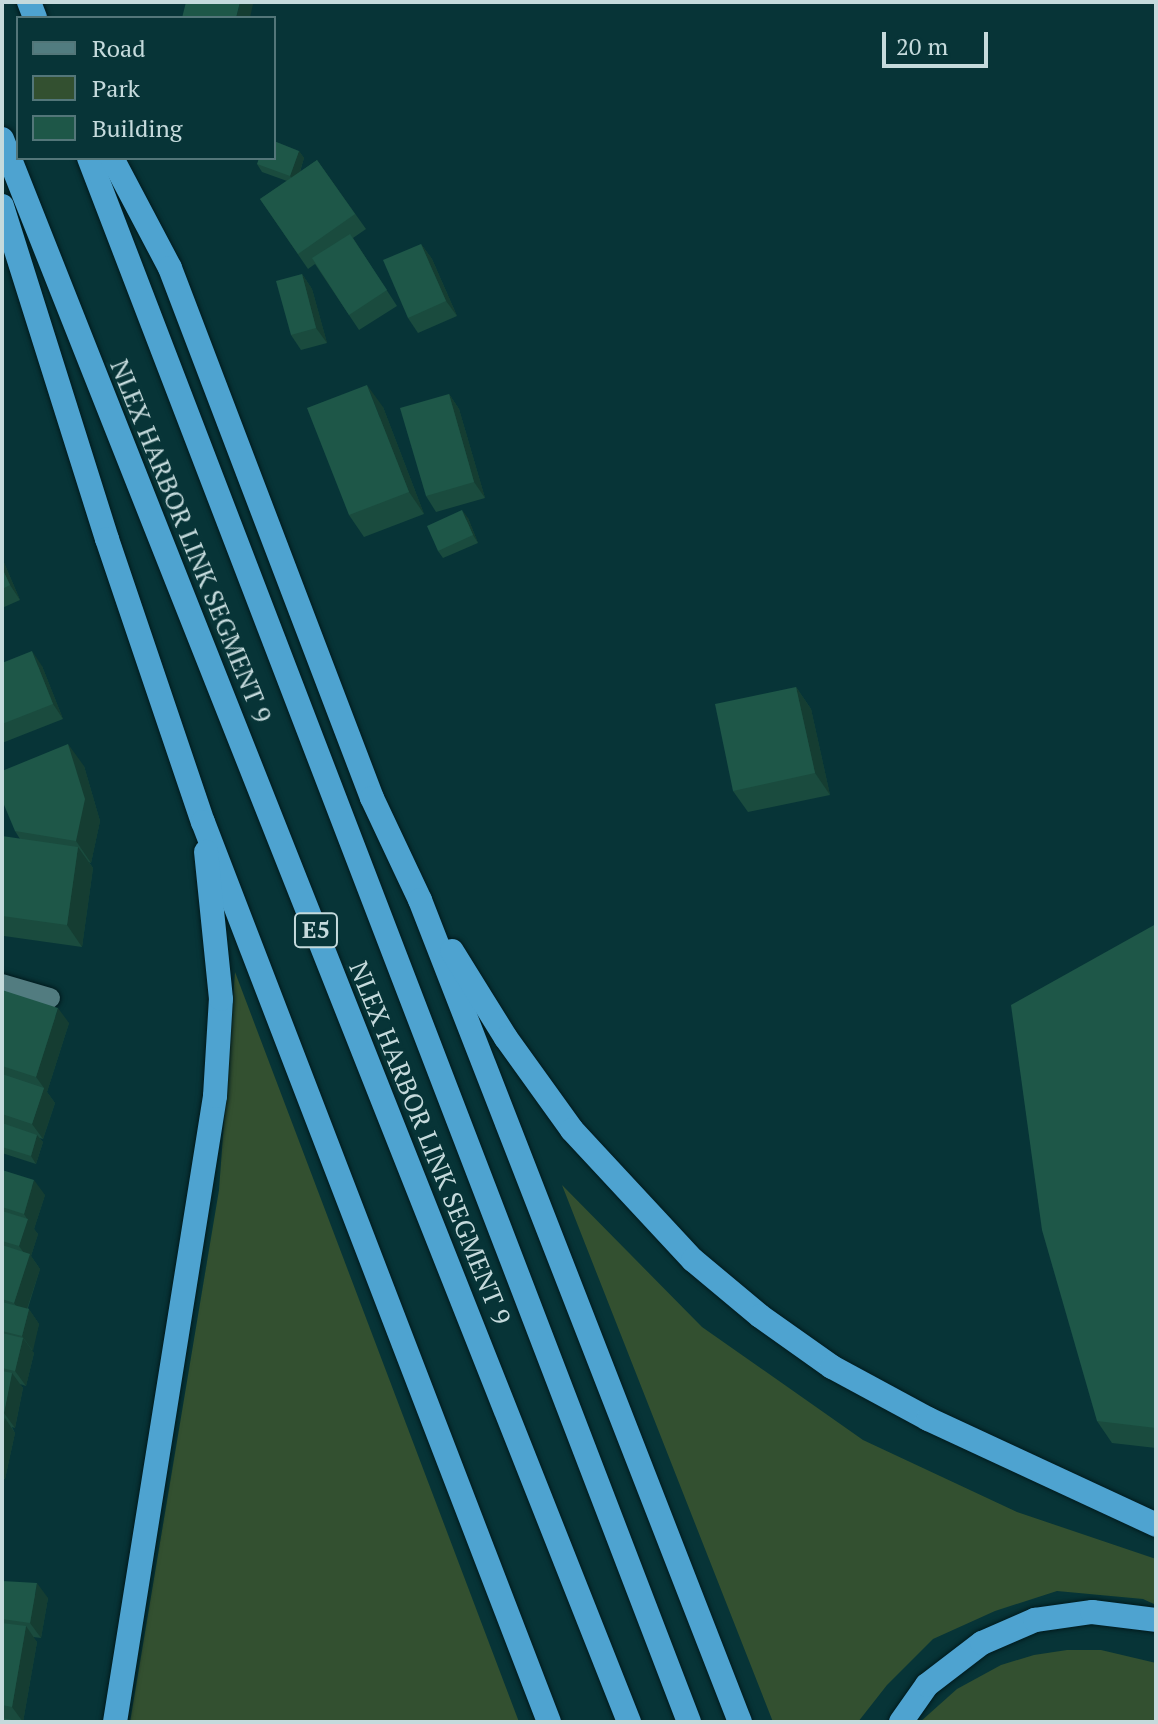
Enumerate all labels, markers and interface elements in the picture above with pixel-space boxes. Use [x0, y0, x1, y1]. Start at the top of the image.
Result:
legend [16, 16, 276, 160]
scale bar [886, 16, 992, 66]
text: 20 m [896, 30, 948, 62]
text: Road [92, 32, 146, 64]
text: Park [92, 72, 140, 104]
text: Building [92, 112, 182, 144]
street label: NLEX HARBOR LINK SEGMENT 9 [104, 355, 278, 727]
road number: E5 [292, 910, 340, 950]
street label: NLEX HARBOR LINK SEGMENT 9 [343, 957, 517, 1329]

